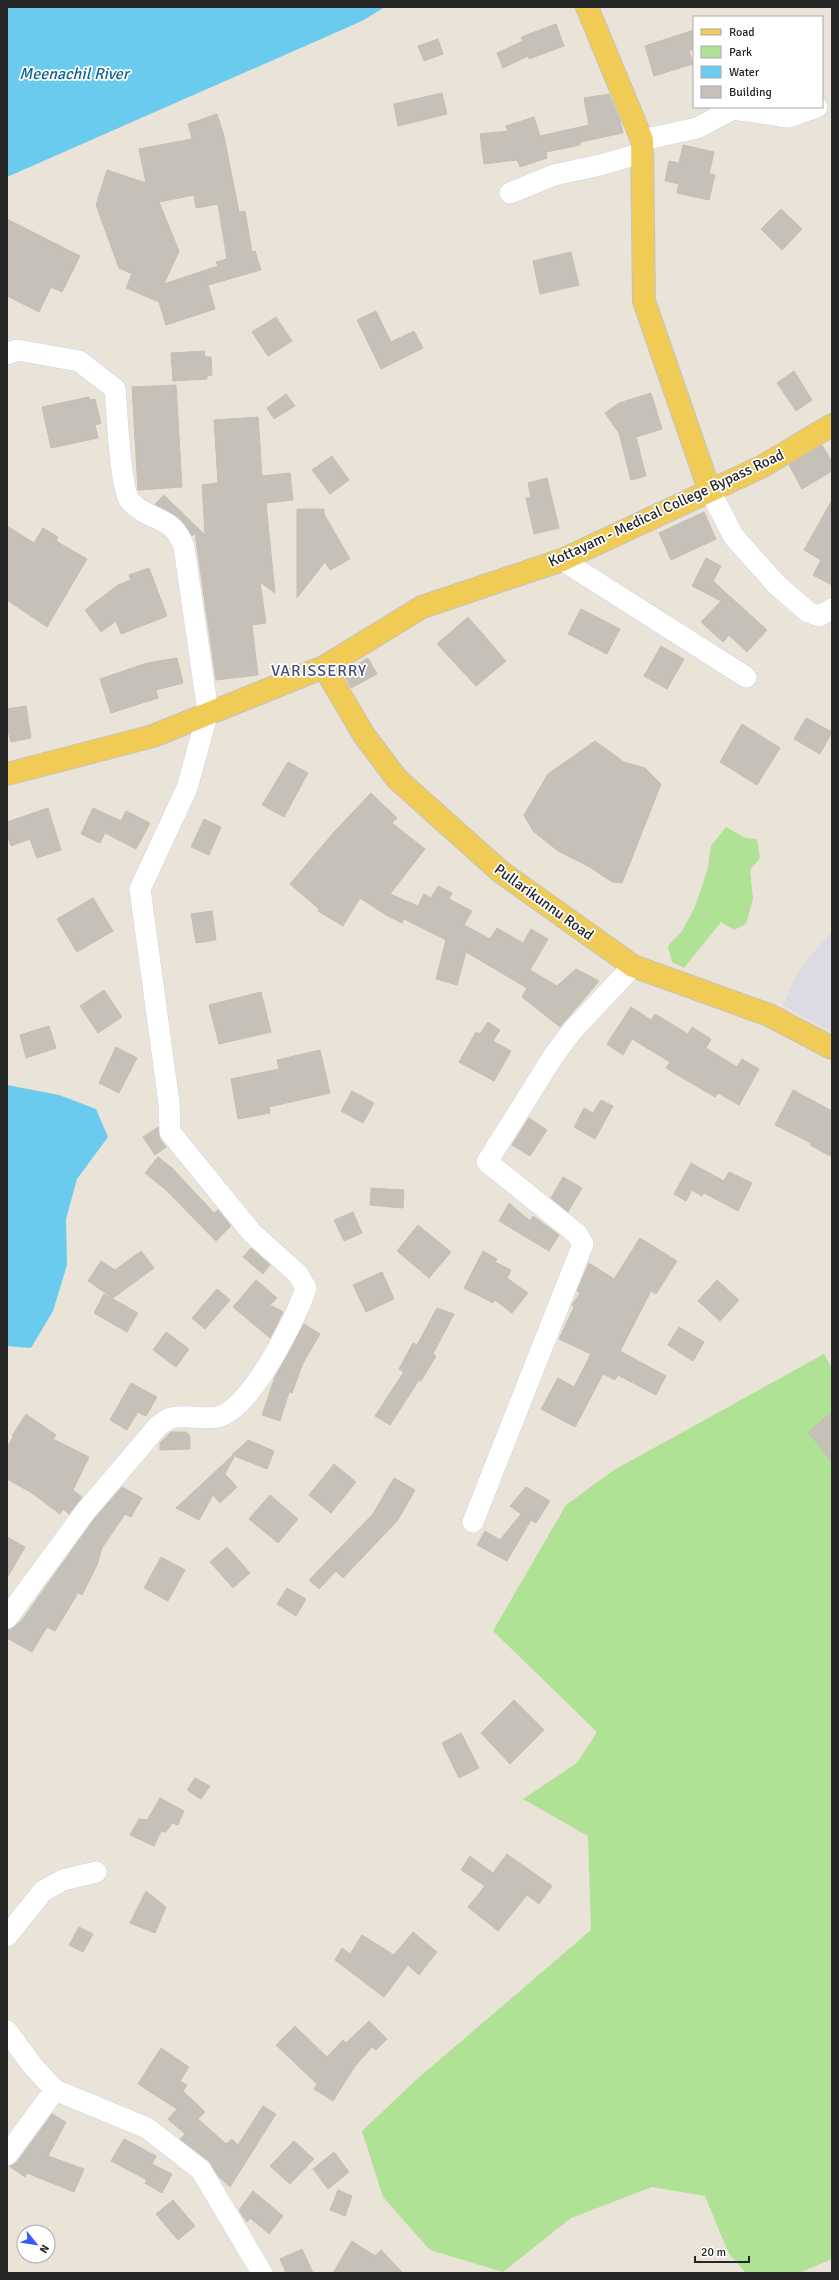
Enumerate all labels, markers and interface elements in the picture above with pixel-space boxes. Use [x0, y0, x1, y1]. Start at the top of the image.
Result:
legend [693, 16, 823, 108]
text: Road [729, 25, 755, 40]
text: Park [729, 45, 752, 60]
water label: Meenachil River [19, 64, 131, 84]
text: Water [729, 65, 760, 80]
text: Building [729, 85, 772, 100]
street label: Kottayam - Medical College Bypass Road [545, 445, 787, 571]
district label: VARISSERRY [271, 661, 367, 681]
street label: Pullarikunnu Road [491, 860, 597, 944]
north arrow [16, 2224, 56, 2264]
scale bar [695, 2238, 749, 2264]
text: N [37, 2242, 52, 2255]
text: 20 m [701, 2245, 726, 2260]

